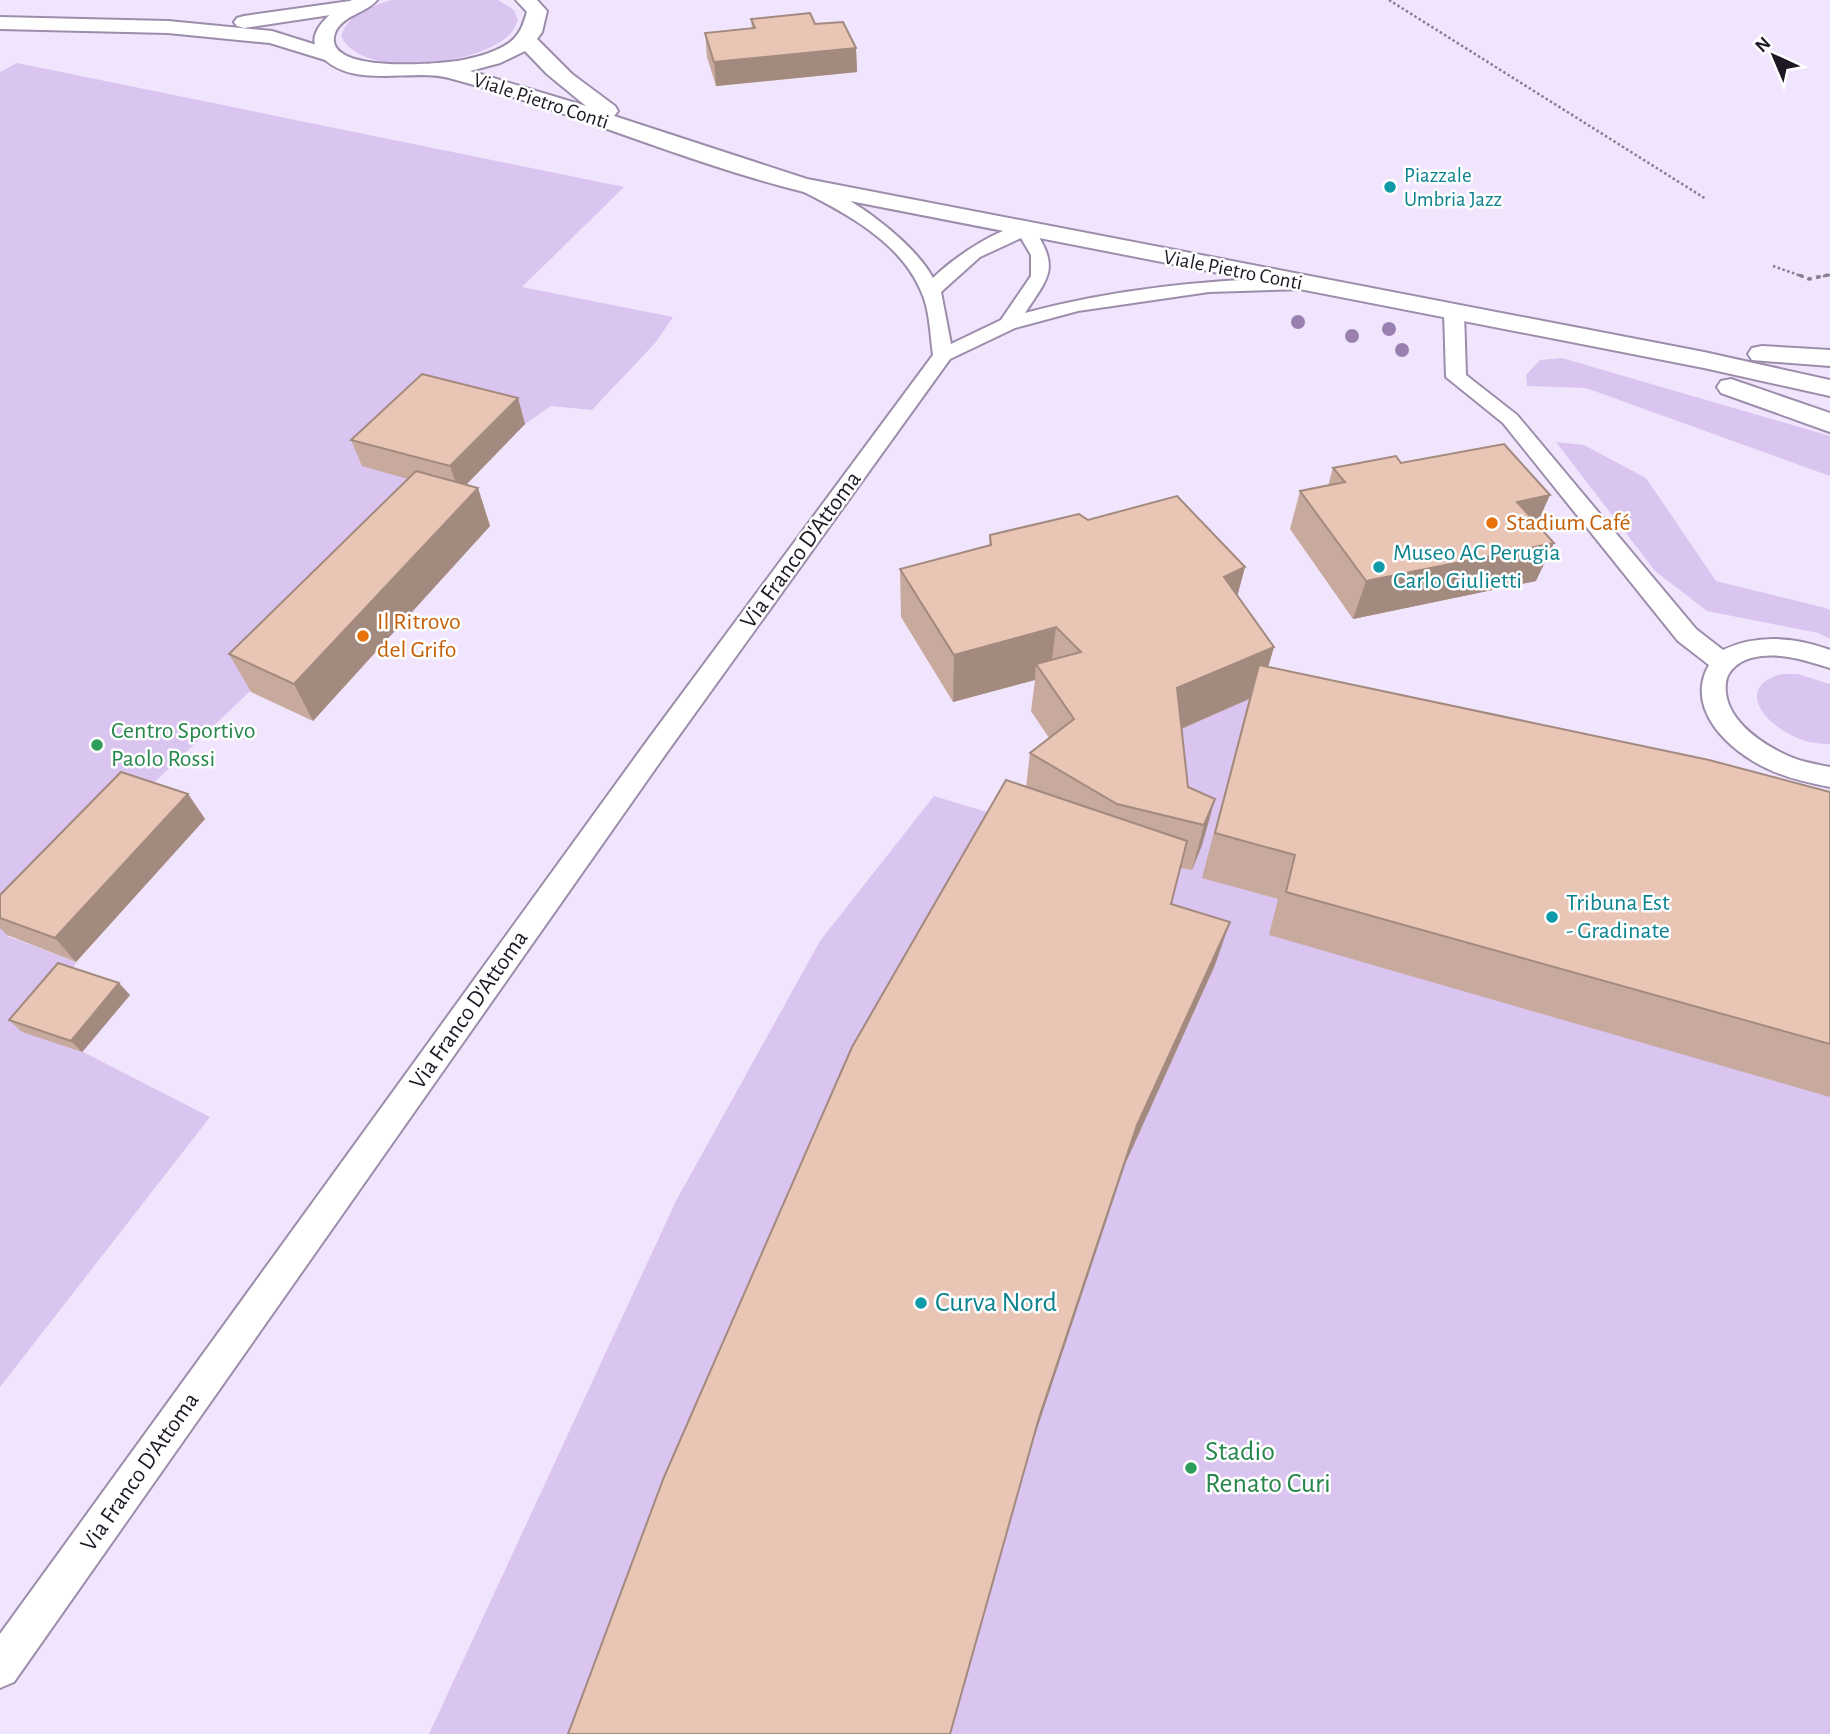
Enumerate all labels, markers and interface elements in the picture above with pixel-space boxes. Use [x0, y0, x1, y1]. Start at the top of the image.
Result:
north arrow [1739, 21, 1809, 91]
text: N [1752, 33, 1775, 56]
street label: Viale Pietro Conti [471, 69, 611, 133]
place label: Piazzale Umbria Jazz [1404, 165, 1502, 210]
marker: Piazzale Umbria Jazz [1382, 179, 1398, 195]
street label: Viale Pietro Conti [1162, 246, 1304, 294]
street label: Via Franco D'Attoma [736, 467, 866, 633]
place label: Stadium Café [1506, 511, 1631, 535]
marker: Stadium Café [1484, 515, 1500, 531]
place label: Museo AC Perugia Carlo Giulietti [1393, 541, 1560, 593]
marker: Museo AC Perugia Carlo Giulietti [1371, 559, 1387, 575]
place label: Il Ritrovo del Grifo [377, 610, 461, 662]
marker: Il Ritrovo del Grifo [355, 628, 371, 644]
place label: Centro Sportivo Paolo Rossi [111, 719, 255, 771]
marker: Centro Sportivo Paolo Rossi [89, 737, 105, 753]
place label: Tribuna Est - Gradinate [1566, 891, 1670, 943]
marker: Tribuna Est - Gradinate [1544, 909, 1560, 925]
street label: Via Franco D'Attoma [405, 926, 533, 1094]
place label: Curva Nord [935, 1289, 1057, 1317]
marker: Curva Nord [913, 1295, 929, 1311]
street label: Via Franco D'Attoma [76, 1388, 204, 1556]
place label: Stadio Renato Curi [1205, 1438, 1331, 1498]
marker: Stadio Renato Curi [1183, 1460, 1199, 1476]

